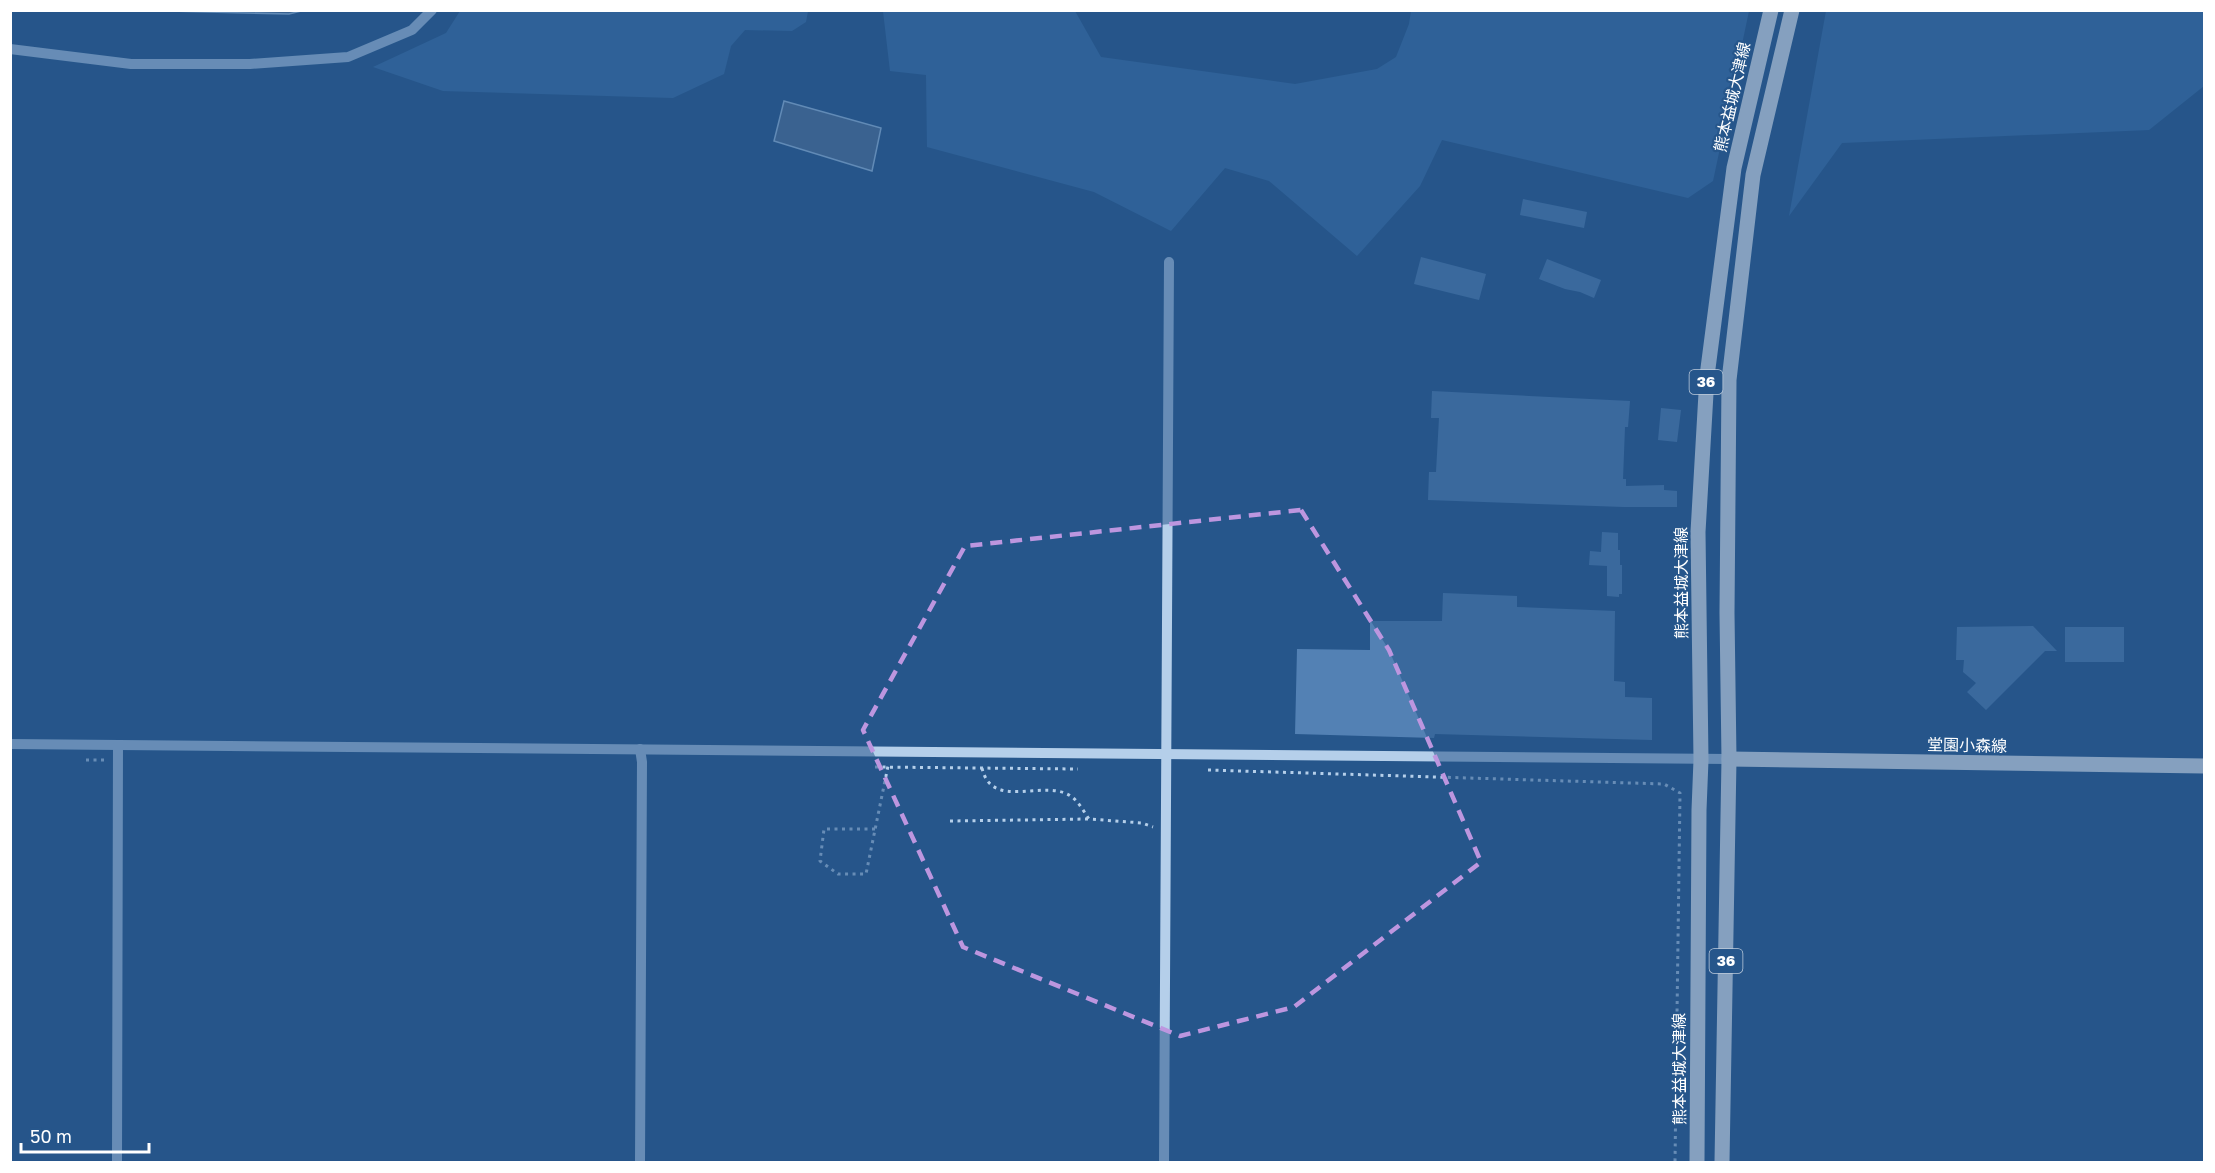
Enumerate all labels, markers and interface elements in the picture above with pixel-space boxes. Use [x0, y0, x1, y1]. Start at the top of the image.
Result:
street label: 熊本益城大津線 [1710, 40, 1754, 154]
road number: 36 [1690, 370, 1722, 394]
street label: 熊本益城大津線 [1671, 527, 1691, 639]
street label: 堂園小森線 [1927, 734, 2007, 756]
road number: 36 [1710, 949, 1742, 973]
street label: 熊本益城大津線 [1669, 1013, 1689, 1125]
scale bar [21, 1116, 148, 1154]
text: 50 m [30, 1125, 72, 1147]

